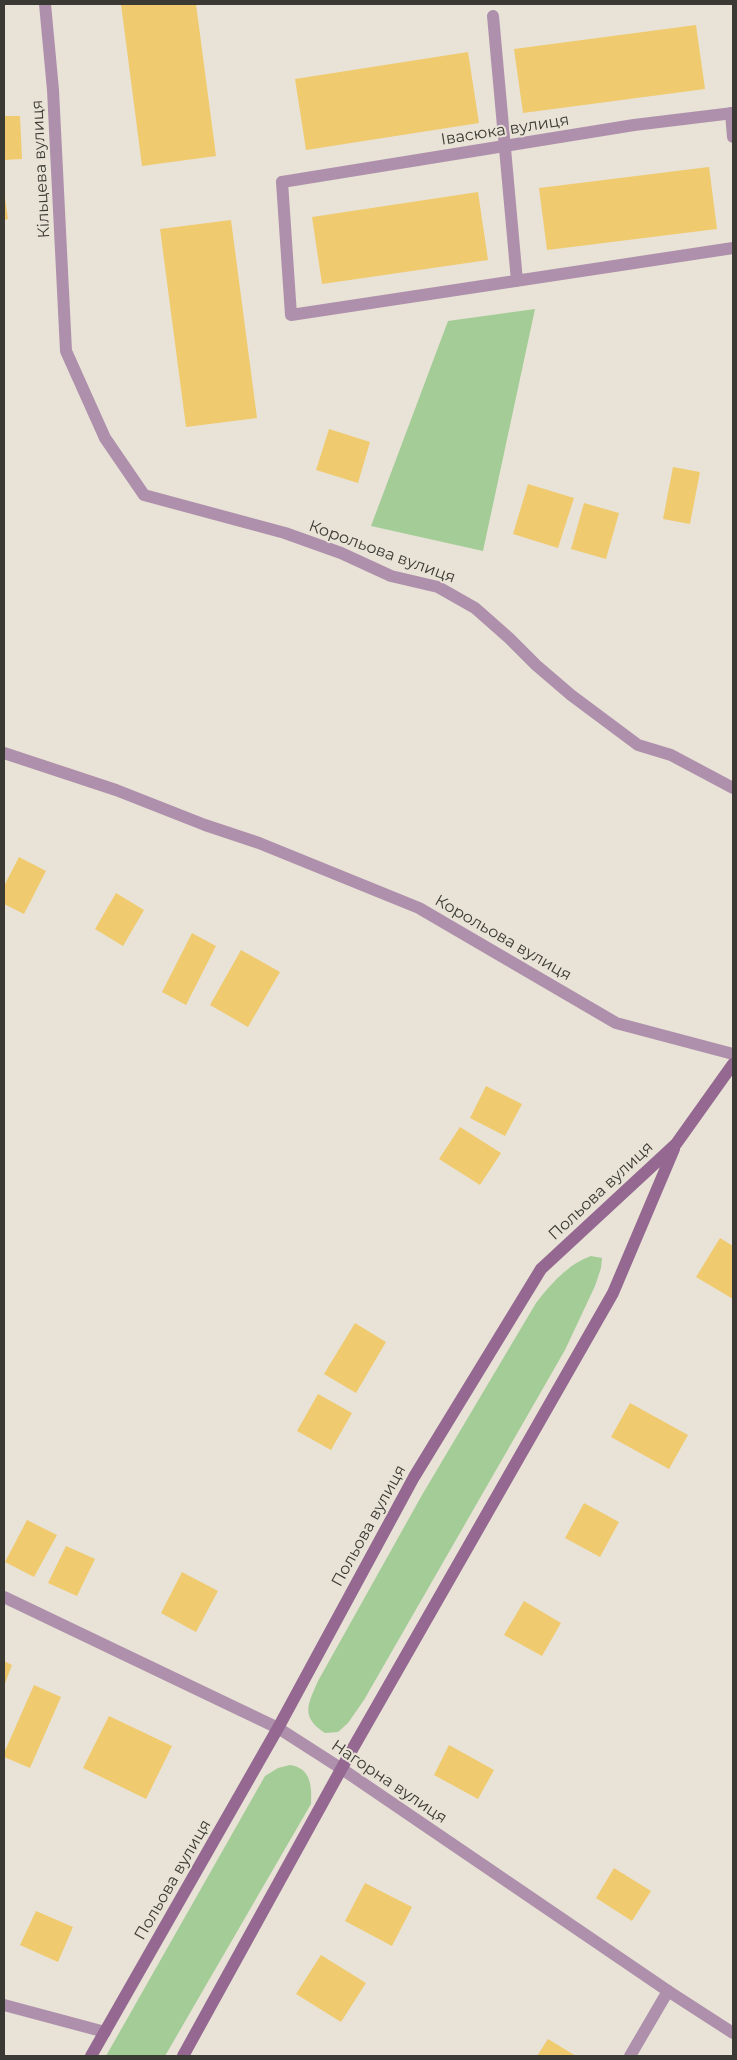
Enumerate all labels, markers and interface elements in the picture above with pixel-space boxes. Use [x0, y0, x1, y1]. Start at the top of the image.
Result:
street label: Кільцева вулиця [28, 99, 54, 239]
street label: Івасюка вулиця [440, 110, 570, 150]
street label: Корольова вулиця [306, 517, 458, 587]
street label: Корольова вулиця [431, 891, 575, 985]
street label: Польова вулиця [545, 1138, 657, 1244]
street label: Польова вулиця [328, 1462, 410, 1590]
street label: Нагорна вулиця [328, 1736, 450, 1828]
street label: Польова вулиця [131, 1816, 215, 1944]

